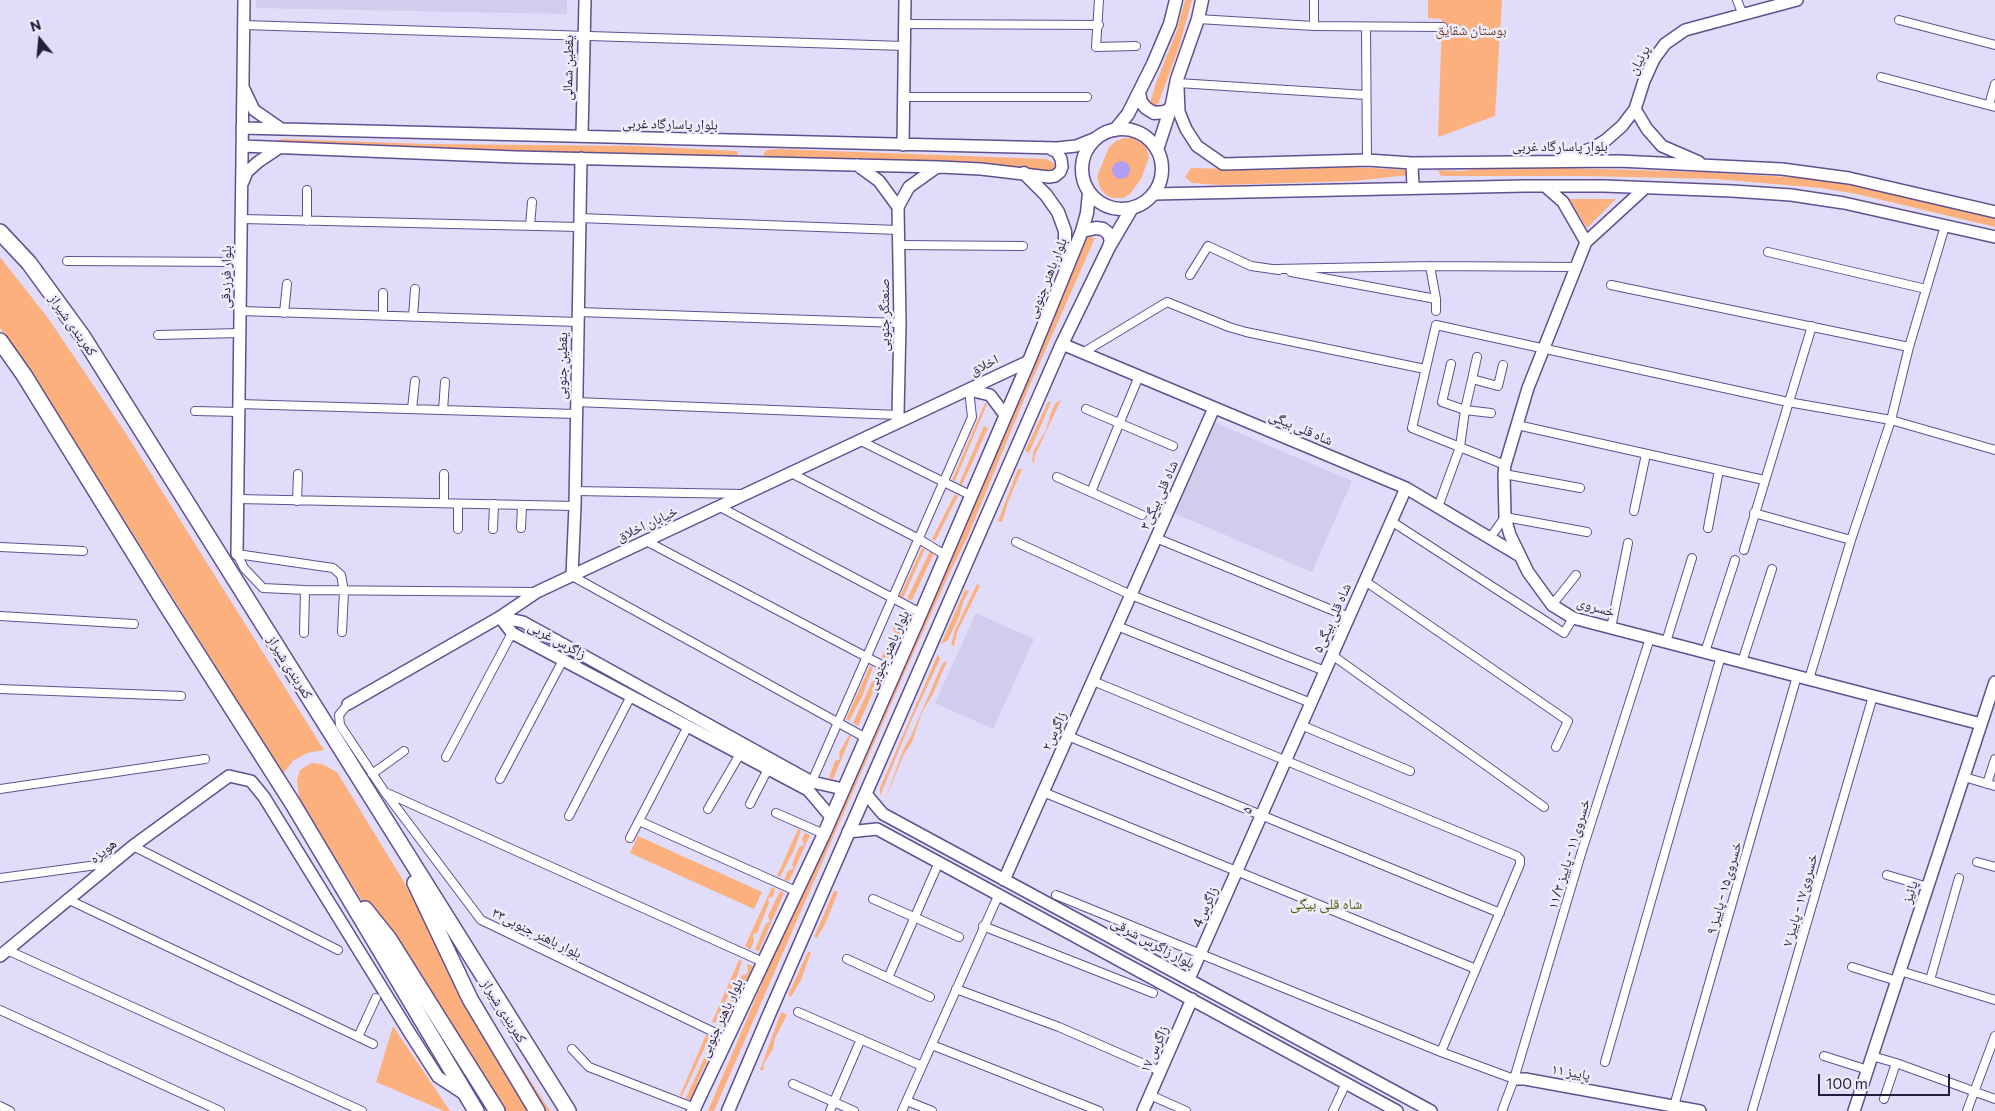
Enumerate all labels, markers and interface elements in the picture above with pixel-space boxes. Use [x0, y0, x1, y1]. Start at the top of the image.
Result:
north arrow [15, 15, 65, 65]
text: N [28, 16, 43, 35]
park label: بوستان شقایق [1435, 22, 1507, 38]
street label: یقطین شمالی [559, 35, 577, 101]
street label: پرنیان [1624, 42, 1654, 78]
street label: بلوار پاسارگاد غربی [622, 115, 718, 133]
street label: بلوار پاسارگاد غربی [1512, 138, 1608, 154]
street label: بلوار باهنر جنوبی [1023, 235, 1071, 321]
street label: بلوار فرزدقی [217, 245, 235, 309]
street label: صنعتگر جنوبی [876, 278, 892, 352]
street label: کمربندی شیراز [46, 291, 100, 359]
street label: یقطین جنوبی [553, 332, 571, 400]
street label: اخلاق [967, 351, 1001, 379]
street label: شاه قلی بیگی [1267, 407, 1335, 449]
street label: شاه قلی بیگی۳ [1136, 458, 1182, 532]
street label: خیابان اخلاق [614, 503, 680, 545]
street label: شاه قلی بیگی۵ [1309, 581, 1355, 655]
street label: خسروى [1575, 593, 1617, 621]
street label: بلوار باهنر جنوبی [863, 608, 913, 692]
street label: زاگرس غربی [525, 618, 589, 662]
street label: کمربندی شیراز [264, 632, 316, 702]
street label: زاگرس۲ [1038, 709, 1070, 753]
street label: خسروى۱۱ - پاییز ۱۱/۳ [1544, 797, 1594, 911]
street label: ۵ [1238, 804, 1256, 816]
street label: هویزه [86, 835, 120, 867]
street label: خسروى۱۵ - پاییز ۹ [1703, 840, 1745, 936]
street label: خسروى۱۷ - پاییز ۷ [1779, 852, 1821, 948]
street label: پائیز [1898, 879, 1922, 905]
street label: زاگرس4 [1189, 884, 1221, 930]
district label: شاه قلی بیگی [1290, 895, 1362, 913]
street label: بلوار باهنر جنوبی۳۳ [489, 904, 585, 962]
street label: بلوار زاگرس شرقی [1108, 914, 1198, 972]
street label: کمربندی شیراز [478, 976, 530, 1046]
street label: بلوار باهنر جنوبی [695, 976, 747, 1060]
street label: زاگرس ۱۷ [1136, 1023, 1172, 1075]
street label: پاییز ۱۱ [1550, 1060, 1592, 1084]
scale bar [1820, 1064, 1952, 1096]
text: 100 m [1826, 1074, 1868, 1092]

